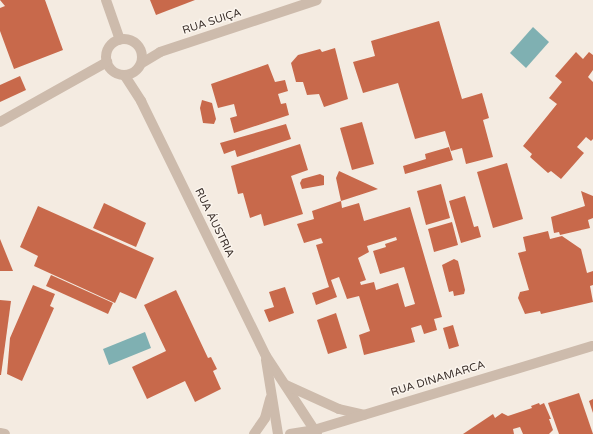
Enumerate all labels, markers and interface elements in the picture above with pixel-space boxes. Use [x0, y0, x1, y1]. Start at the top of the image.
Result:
street label: RUA SUIÇA [181, 6, 243, 38]
street label: RUA ÁUSTRIA [191, 186, 237, 260]
street label: RUA DINAMARCA [389, 358, 487, 400]

